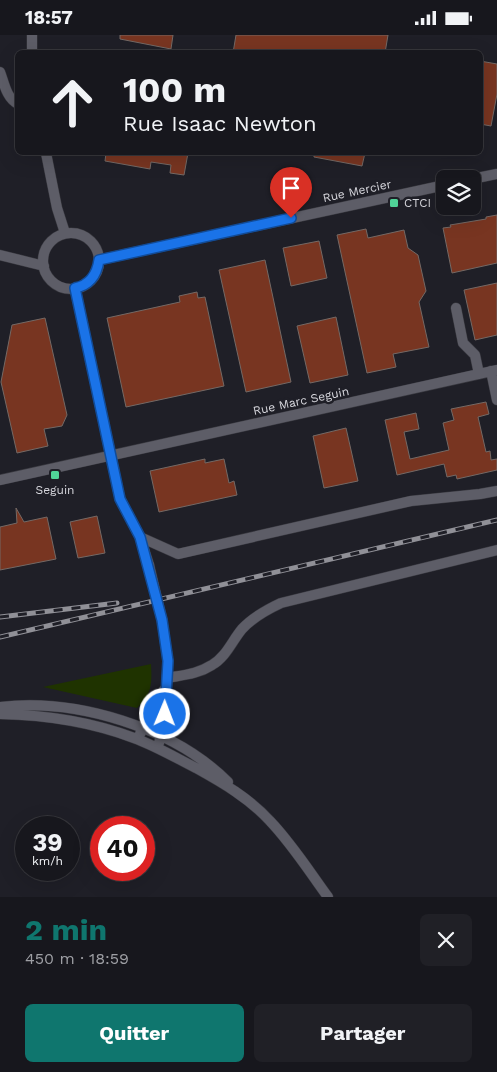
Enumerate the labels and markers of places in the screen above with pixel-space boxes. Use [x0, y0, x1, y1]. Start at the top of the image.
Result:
pin [270, 167, 312, 218]
place label: CTCI [404, 196, 431, 210]
marker: CTCI [388, 197, 400, 209]
marker: Seguin [49, 469, 61, 481]
place label: Seguin [35, 483, 75, 497]

